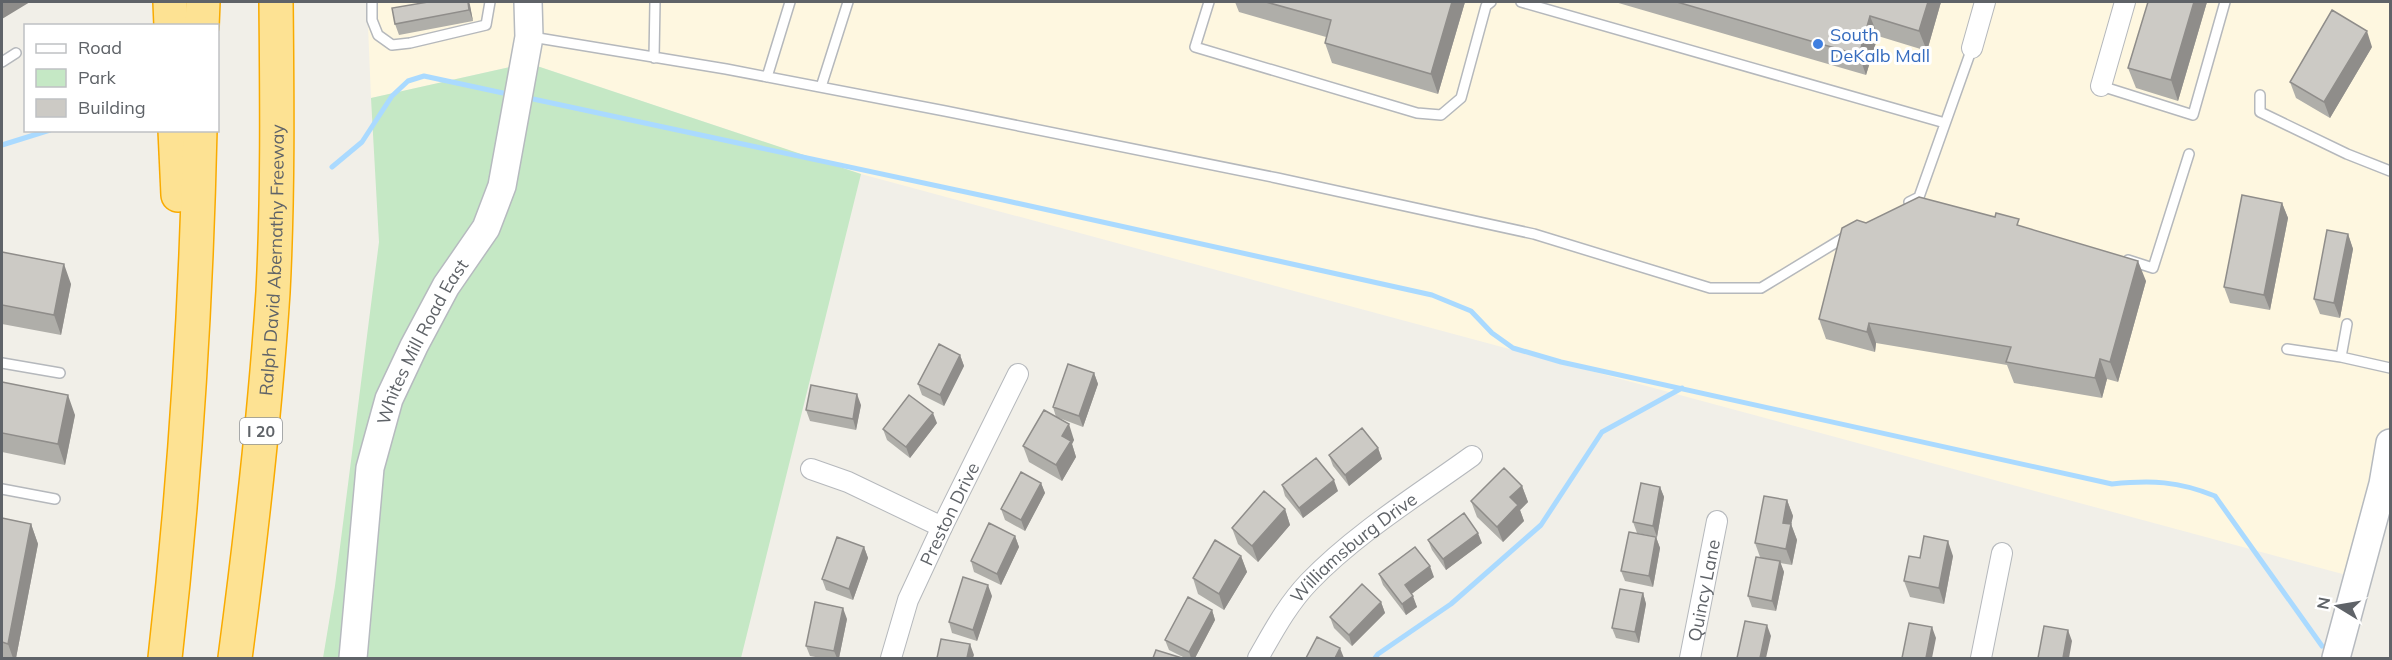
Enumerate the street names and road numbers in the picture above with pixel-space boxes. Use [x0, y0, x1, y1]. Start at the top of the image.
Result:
street label: Ralph David Abernathy Freeway [253, 124, 288, 397]
street label: Whites Mill Road East [371, 254, 473, 427]
road number: I 20 [240, 418, 282, 444]
street label: Preston Drive [914, 458, 984, 569]
street label: Williamsburg Drive [1285, 487, 1421, 607]
street label: Quincy Lane [1682, 537, 1725, 643]

